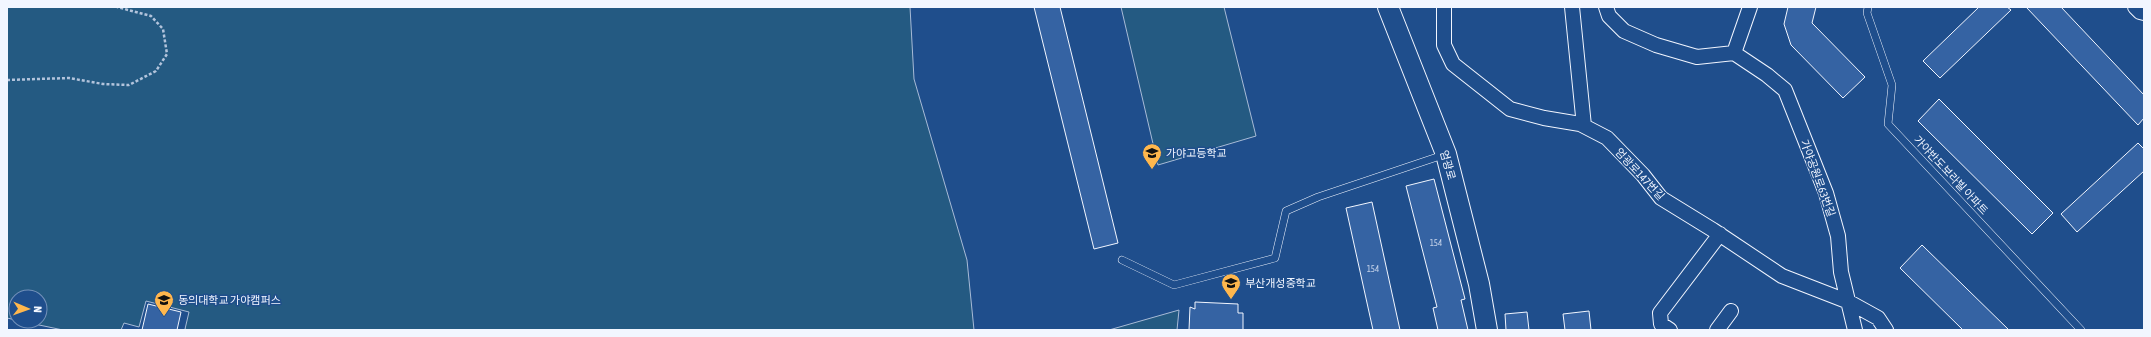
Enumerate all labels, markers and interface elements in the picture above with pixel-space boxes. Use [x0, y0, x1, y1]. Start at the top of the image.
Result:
street label: 가야반도보라빌 아파트 [1912, 133, 1990, 217]
street label: 가야공원로63번길 [1798, 138, 1838, 218]
school or university icon: 가야고등학교 [1141, 142, 1163, 170]
street label: 엄광로147번길 [1613, 146, 1667, 202]
place label: 가야고등학교 [1166, 147, 1227, 159]
street label: 엄광로 [1438, 149, 1458, 181]
house number: 154 [1430, 238, 1442, 248]
house number: 154 [1367, 264, 1379, 274]
school or university icon: 부산개성중학교 [1220, 272, 1242, 300]
place label: 부산개성중학교 [1245, 277, 1316, 289]
north arrow [8, 289, 48, 329]
school or university icon: 동의대학교 가야캠퍼스 [153, 289, 175, 317]
place label: 동의대학교 가야캠퍼스 [178, 294, 281, 306]
text: N [32, 306, 44, 313]

